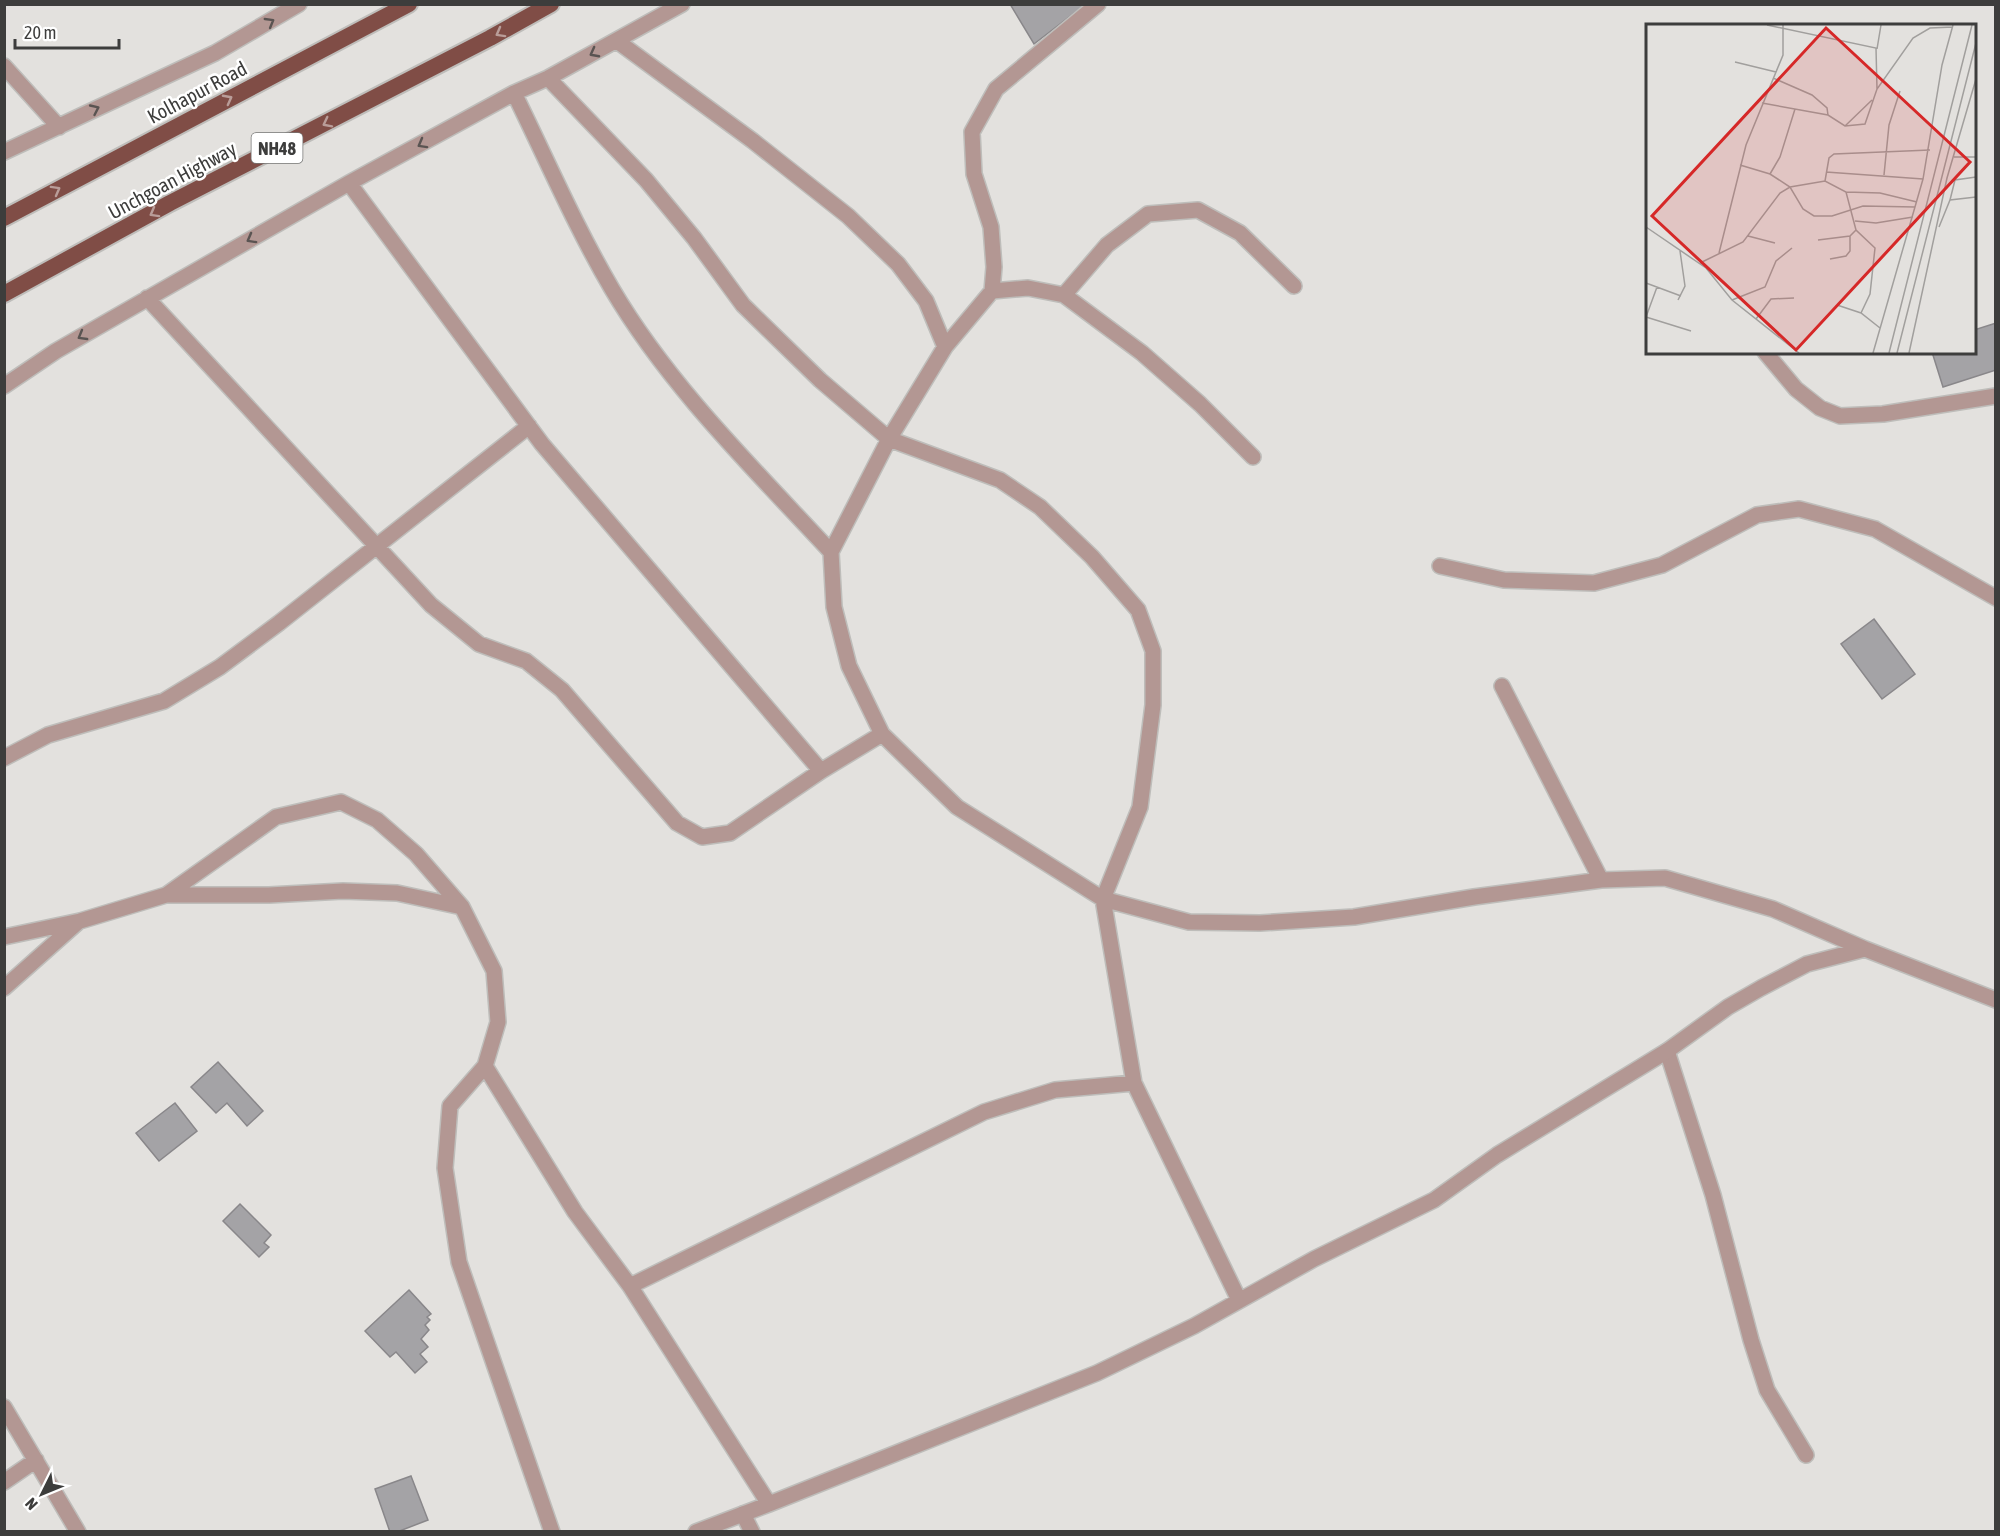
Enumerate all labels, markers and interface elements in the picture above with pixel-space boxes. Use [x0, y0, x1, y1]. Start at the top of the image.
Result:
scale bar [15, 12, 118, 50]
one-way arrow [263, 18, 274, 29]
text: 20 m [24, 22, 56, 43]
inset map [1646, 24, 1976, 354]
one-way arrow [495, 26, 506, 37]
one-way arrow [590, 46, 600, 57]
street label: Kolhapur Road [143, 56, 251, 128]
one-way arrow [222, 95, 233, 106]
one-way arrow [89, 105, 100, 117]
one-way arrow [322, 115, 333, 127]
road number: NH48 [252, 133, 302, 163]
street label: Unchgoan Highway [104, 137, 240, 223]
one-way arrow [417, 137, 428, 149]
one-way arrow [50, 186, 60, 197]
one-way arrow [149, 205, 160, 217]
one-way arrow [247, 232, 257, 243]
one-way arrow [78, 329, 88, 340]
north arrow [12, 1464, 72, 1524]
text: N [21, 1495, 41, 1514]

